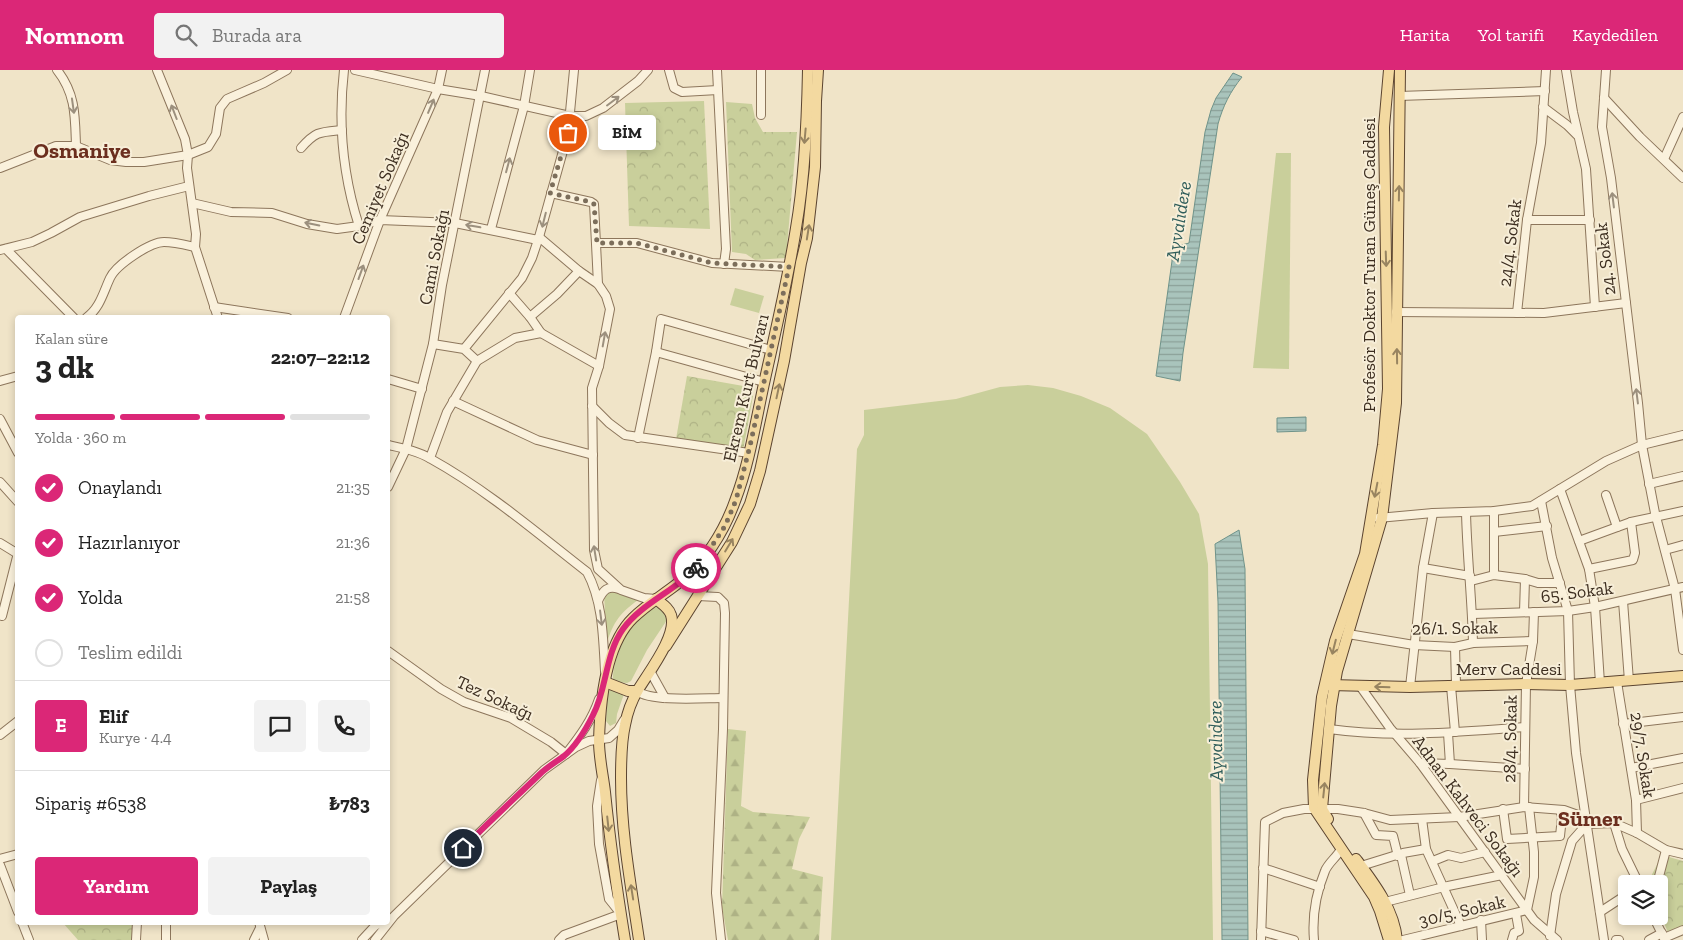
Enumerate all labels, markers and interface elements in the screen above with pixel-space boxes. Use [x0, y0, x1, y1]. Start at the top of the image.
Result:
search box [154, 13, 504, 58]
text: Nomnom [25, 21, 124, 50]
icon: search [172, 21, 200, 49]
text: Burada ara [212, 24, 302, 47]
text: Harita [1400, 24, 1450, 46]
text: Yol tarifi [1478, 24, 1544, 46]
text: Kaydedilen [1572, 24, 1658, 46]
one-way arrow [606, 96, 620, 106]
one-way arrow [68, 98, 78, 114]
one-way arrow [426, 99, 436, 114]
one-way arrow [169, 105, 178, 120]
pin [547, 112, 589, 154]
callout: BİM [598, 116, 656, 150]
street label: Profesör Doktor Turan Güneş Caddesi [1358, 118, 1380, 412]
icon: bag [554, 119, 582, 147]
text: BİM [612, 123, 642, 142]
street label: Cemiyet Sokağı [346, 128, 414, 248]
one-way arrow [800, 128, 810, 144]
district label: Osmaniye [33, 137, 131, 164]
one-way arrow [504, 158, 513, 174]
water label: Ayvalıdere [1161, 179, 1196, 264]
one-way arrow [1394, 186, 1404, 202]
one-way arrow [1608, 193, 1618, 209]
street label: 24/4. Sokak [1494, 197, 1526, 288]
street label: Cami Sokağı [414, 207, 454, 307]
one-way arrow [539, 212, 548, 228]
one-way arrow [305, 219, 321, 229]
one-way arrow [465, 221, 481, 231]
street label: 24. Sokak [1590, 221, 1620, 297]
one-way arrow [803, 224, 813, 240]
one-way arrow [1381, 250, 1391, 266]
one-way arrow [357, 265, 366, 280]
street label: Ekrem Kurt Bulvarı [718, 312, 774, 464]
text: Kalan süre [35, 329, 108, 348]
one-way arrow [600, 332, 610, 348]
text: 22:07–22:12 [271, 346, 370, 369]
text: 3 dk [35, 348, 94, 386]
one-way arrow [1392, 348, 1402, 364]
one-way arrow [774, 384, 783, 400]
one-way arrow [1632, 389, 1642, 405]
text: Yolda · 360 m [35, 428, 126, 447]
icon: check [35, 474, 63, 502]
text: Onaylandı [78, 476, 162, 499]
text: 21:35 [336, 478, 370, 497]
one-way arrow [1371, 482, 1380, 498]
icon: check [35, 529, 63, 557]
text: Hazırlanıyor [78, 531, 181, 554]
text: 21:36 [336, 533, 370, 552]
one-way arrow [725, 539, 735, 553]
courier [671, 543, 721, 593]
one-way arrow [590, 545, 600, 561]
icon: bike [682, 554, 710, 582]
street label: 65. Sokak [1539, 577, 1615, 607]
icon: check [35, 584, 63, 612]
text: Yolda [78, 586, 123, 609]
text: 21:58 [335, 588, 370, 607]
one-way arrow [596, 610, 606, 626]
street label: 26/1. Sokak [1412, 616, 1499, 640]
one-way arrow [1329, 638, 1338, 654]
text: Teslim edildi [78, 641, 182, 664]
street label: Merv Caddesi [1456, 658, 1562, 680]
street label: Tez Sokağı [453, 671, 537, 725]
one-way arrow [1374, 682, 1390, 691]
street label: 28/4. Sokak [1498, 694, 1522, 783]
button: chat [254, 700, 306, 752]
button: phone [318, 700, 370, 752]
water label: Ayvalıdere [1203, 700, 1228, 783]
text: Elif [99, 705, 128, 728]
street label: 29/7. Sokak [1625, 710, 1661, 800]
text: E [55, 714, 67, 737]
text: Kurye · 4.4 [99, 728, 172, 747]
street label: Adnan Kahveci Sokağı [1408, 731, 1528, 881]
one-way arrow [1319, 783, 1329, 799]
text: Sipariş #6538 [35, 792, 147, 815]
text: ₺783 [329, 792, 370, 815]
district label: Sümer [1558, 805, 1623, 832]
one-way arrow [603, 816, 613, 832]
pin [442, 827, 484, 869]
icon: home [449, 834, 477, 862]
button: Yardım [35, 857, 198, 915]
button: Paylaş [208, 857, 370, 915]
map controls [1618, 875, 1668, 925]
button: layers [1618, 875, 1668, 925]
one-way arrow [627, 884, 637, 900]
street label: 30/5. Sokak [1417, 890, 1508, 932]

